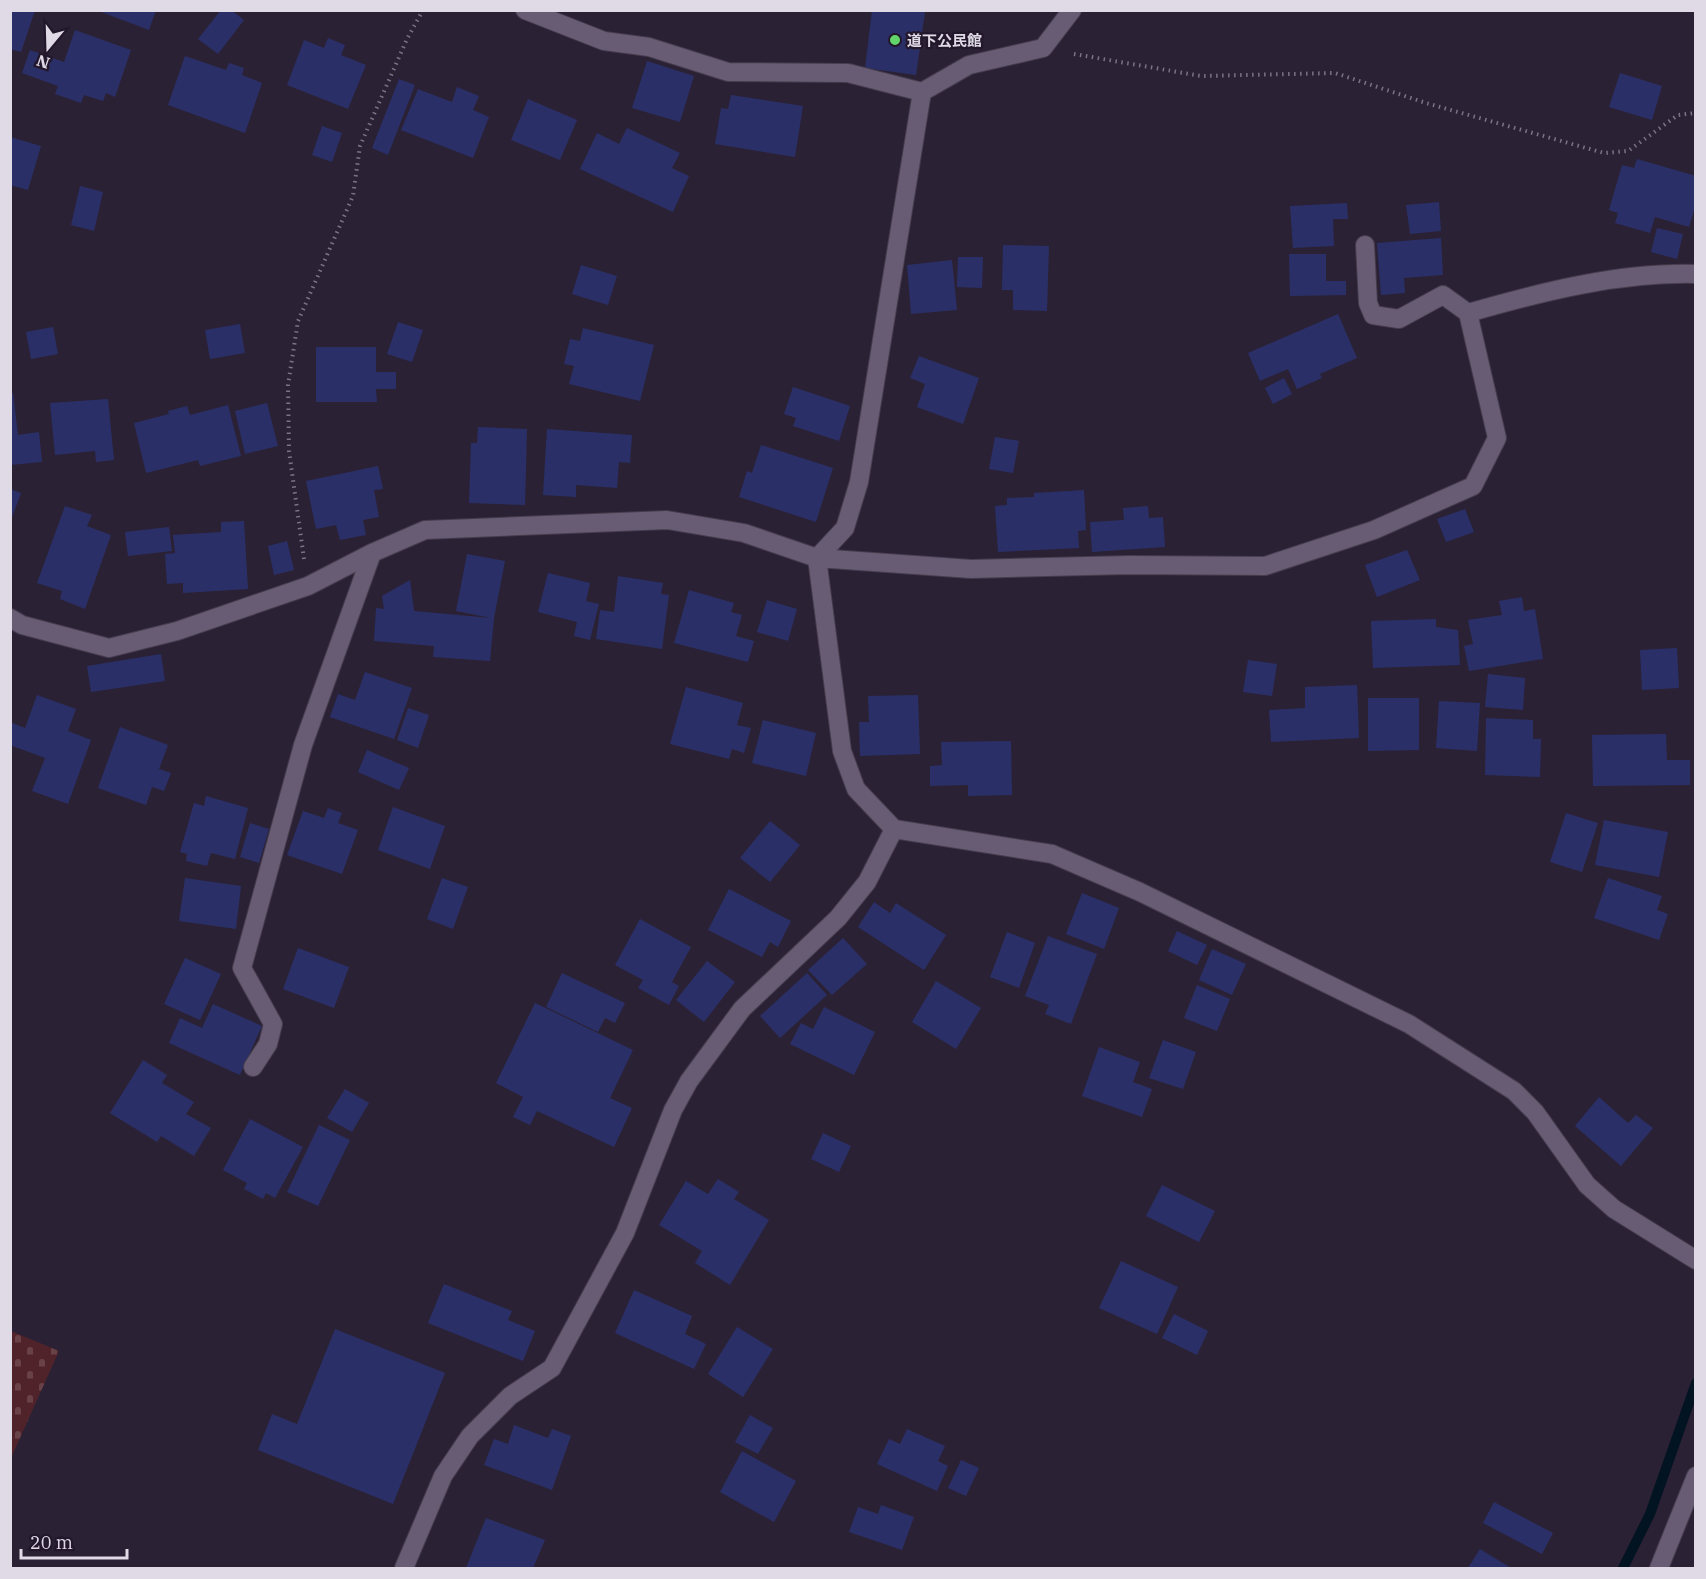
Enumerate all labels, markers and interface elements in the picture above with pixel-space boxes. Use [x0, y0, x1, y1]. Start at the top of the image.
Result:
north arrow [18, 18, 78, 78]
place label: 道下公民館 [907, 31, 982, 50]
marker: 道下公民館 [888, 33, 902, 47]
text: N [34, 51, 52, 74]
scale bar [21, 1522, 128, 1560]
text: 20 m [30, 1531, 73, 1554]

